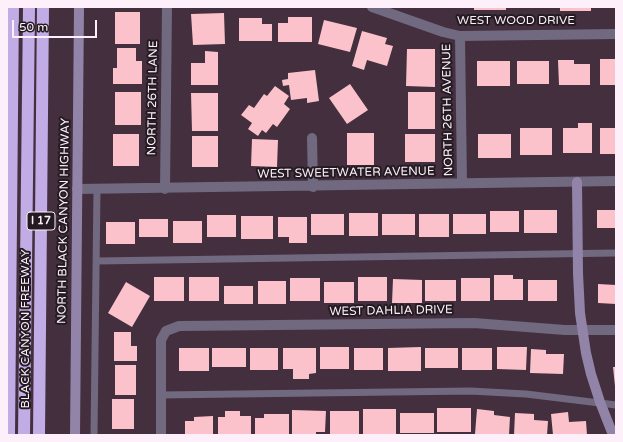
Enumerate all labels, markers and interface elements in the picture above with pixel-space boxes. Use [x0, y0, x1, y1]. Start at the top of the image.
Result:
scale bar [14, 12, 99, 38]
street label: WEST WOOD DRIVE [457, 14, 575, 28]
text: 50 m [19, 20, 48, 34]
street label: NORTH 26TH LANE [145, 40, 161, 156]
street label: NORTH 26TH AVENUE [440, 44, 456, 176]
street label: NORTH BLACK CANYON HIGHWAY [55, 118, 73, 324]
street label: WEST SWEETWATER AVENUE [257, 164, 435, 182]
road number: I 17 [27, 212, 55, 230]
street label: BLACK CANYON FREEWAY [19, 249, 33, 409]
street label: WEST DAHLIA DRIVE [329, 303, 453, 319]

